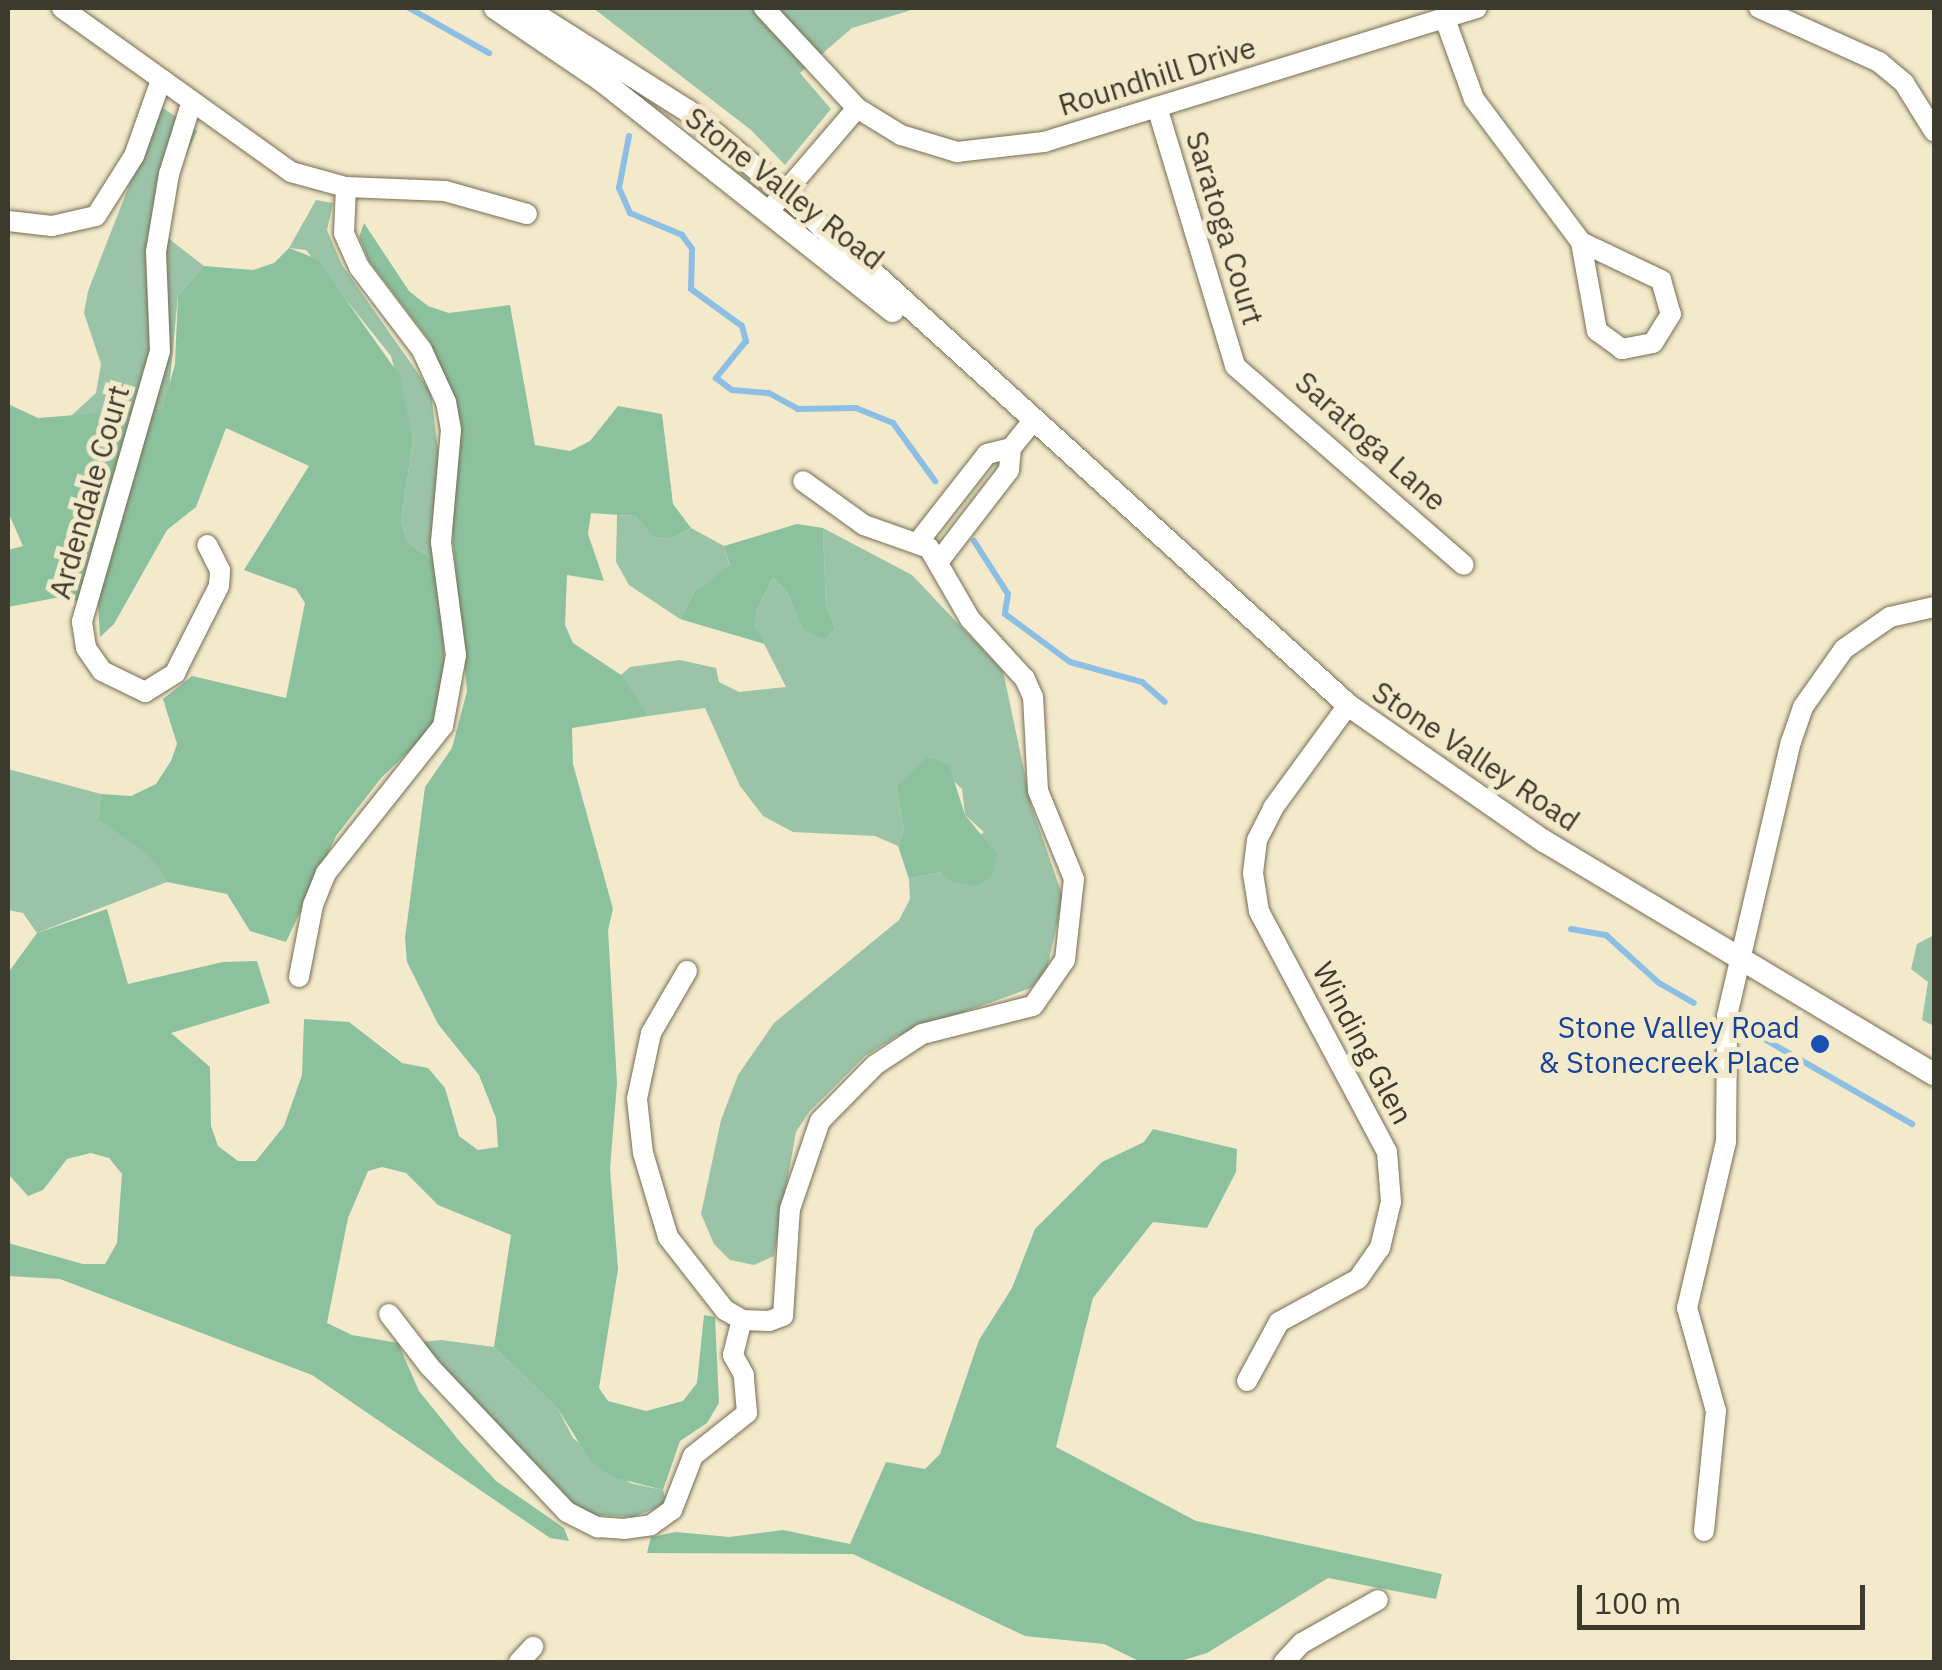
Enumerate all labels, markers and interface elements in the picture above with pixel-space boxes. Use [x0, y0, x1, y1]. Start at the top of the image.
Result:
street label: Roundhill Drive [1054, 29, 1260, 123]
street label: Stone Valley Road [679, 99, 891, 277]
street label: Saratoga Court [1178, 127, 1272, 329]
street label: Saratoga Lane [1288, 364, 1454, 518]
street label: Ardendale Court [41, 381, 137, 603]
street label: Stone Valley Road [1366, 673, 1586, 839]
street label: Winding Glen [1305, 956, 1421, 1130]
place label: Stone Valley Road & Stonecreek Place [1538, 1009, 1800, 1080]
marker: Stone Valley Road & Stonecreek Place [1809, 1033, 1831, 1055]
scale bar [1582, 1565, 1870, 1627]
text: 100 m [1594, 1583, 1681, 1622]

